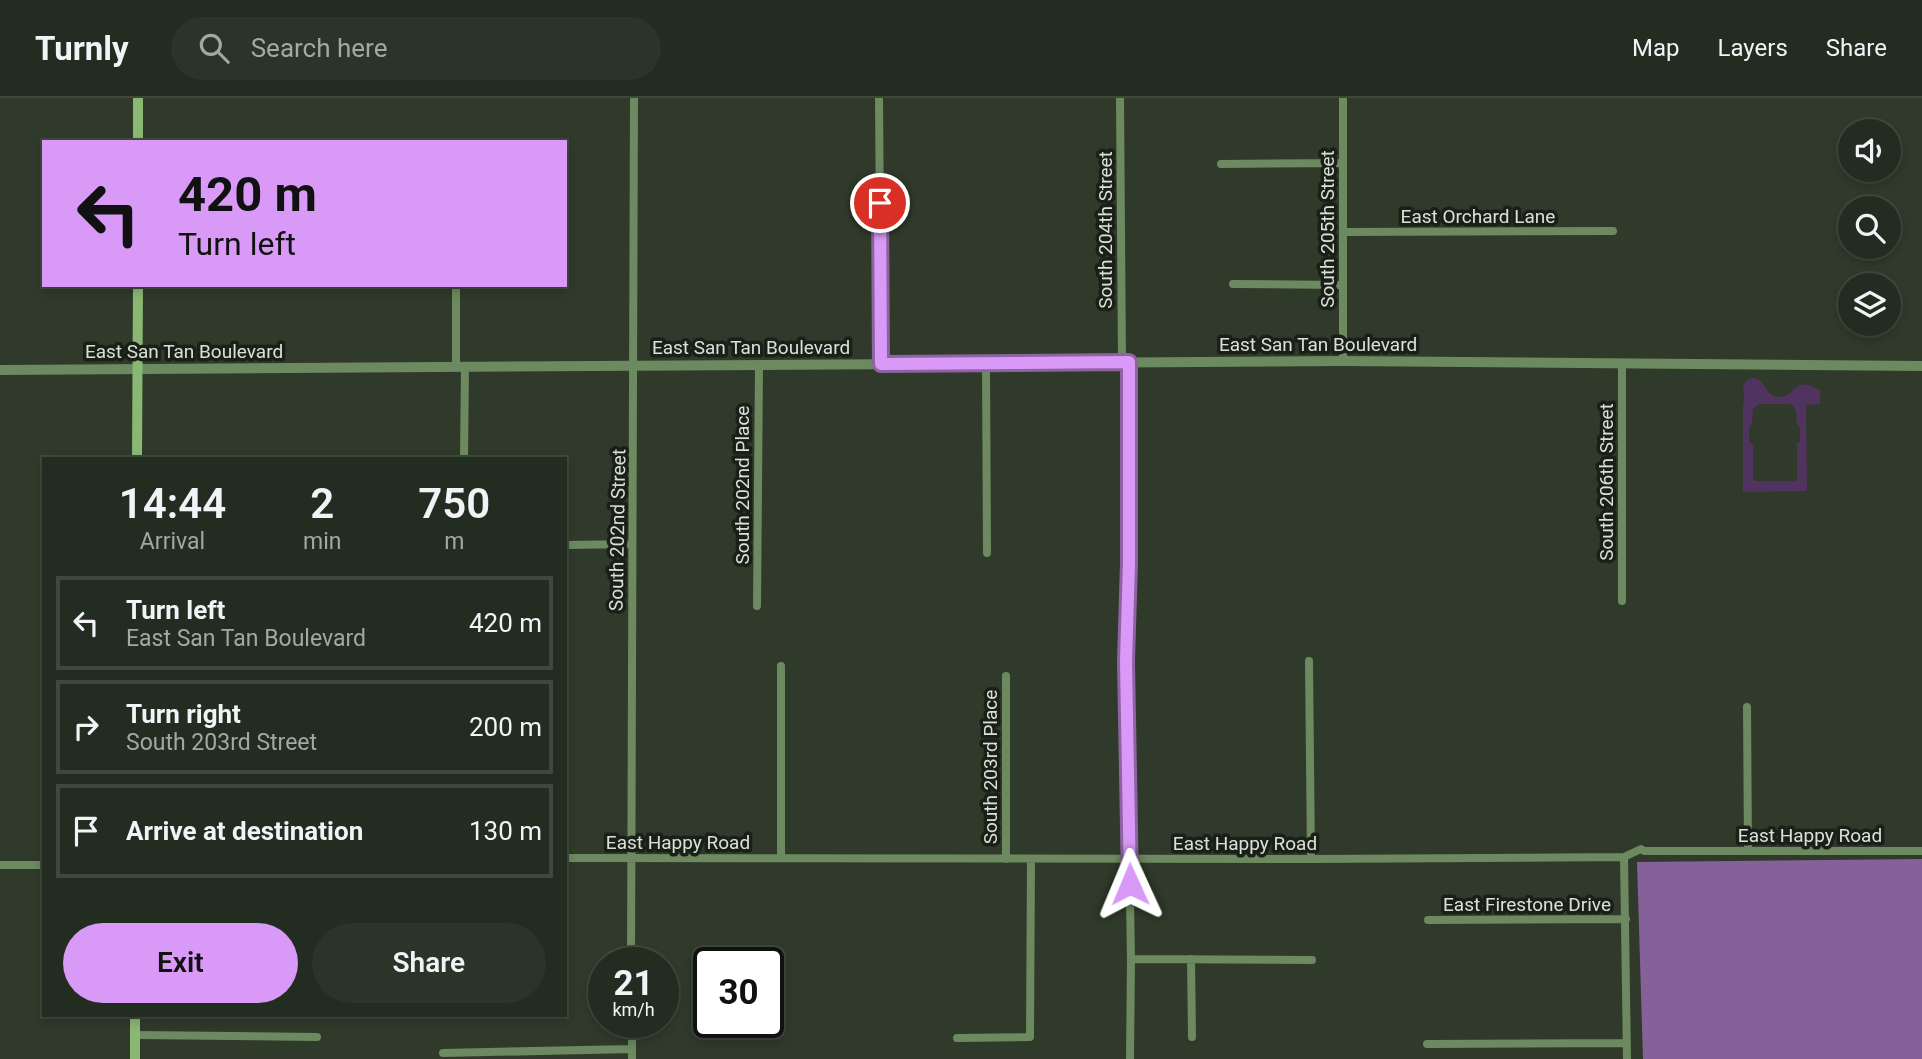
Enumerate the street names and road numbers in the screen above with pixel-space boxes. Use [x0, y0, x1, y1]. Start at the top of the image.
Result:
street label: South 205th Street [1316, 150, 1339, 308]
street label: South 204th Street [1094, 151, 1117, 309]
street label: East Orchard Lane [1401, 205, 1555, 228]
street label: East San Tan Boulevard [1219, 333, 1417, 356]
street label: East San Tan Boulevard [652, 336, 850, 359]
street label: East San Tan Boulevard [85, 340, 283, 363]
street label: South 206th Street [1595, 403, 1618, 561]
street label: South 202nd Place [731, 406, 754, 564]
street label: South 202nd Street [605, 449, 630, 611]
street label: South 203rd Place [979, 690, 1002, 844]
street label: East Happy Road [1738, 824, 1882, 847]
street label: East Happy Road [606, 831, 750, 854]
street label: East Happy Road [1173, 832, 1317, 855]
street label: East Firestone Drive [1443, 893, 1611, 916]

